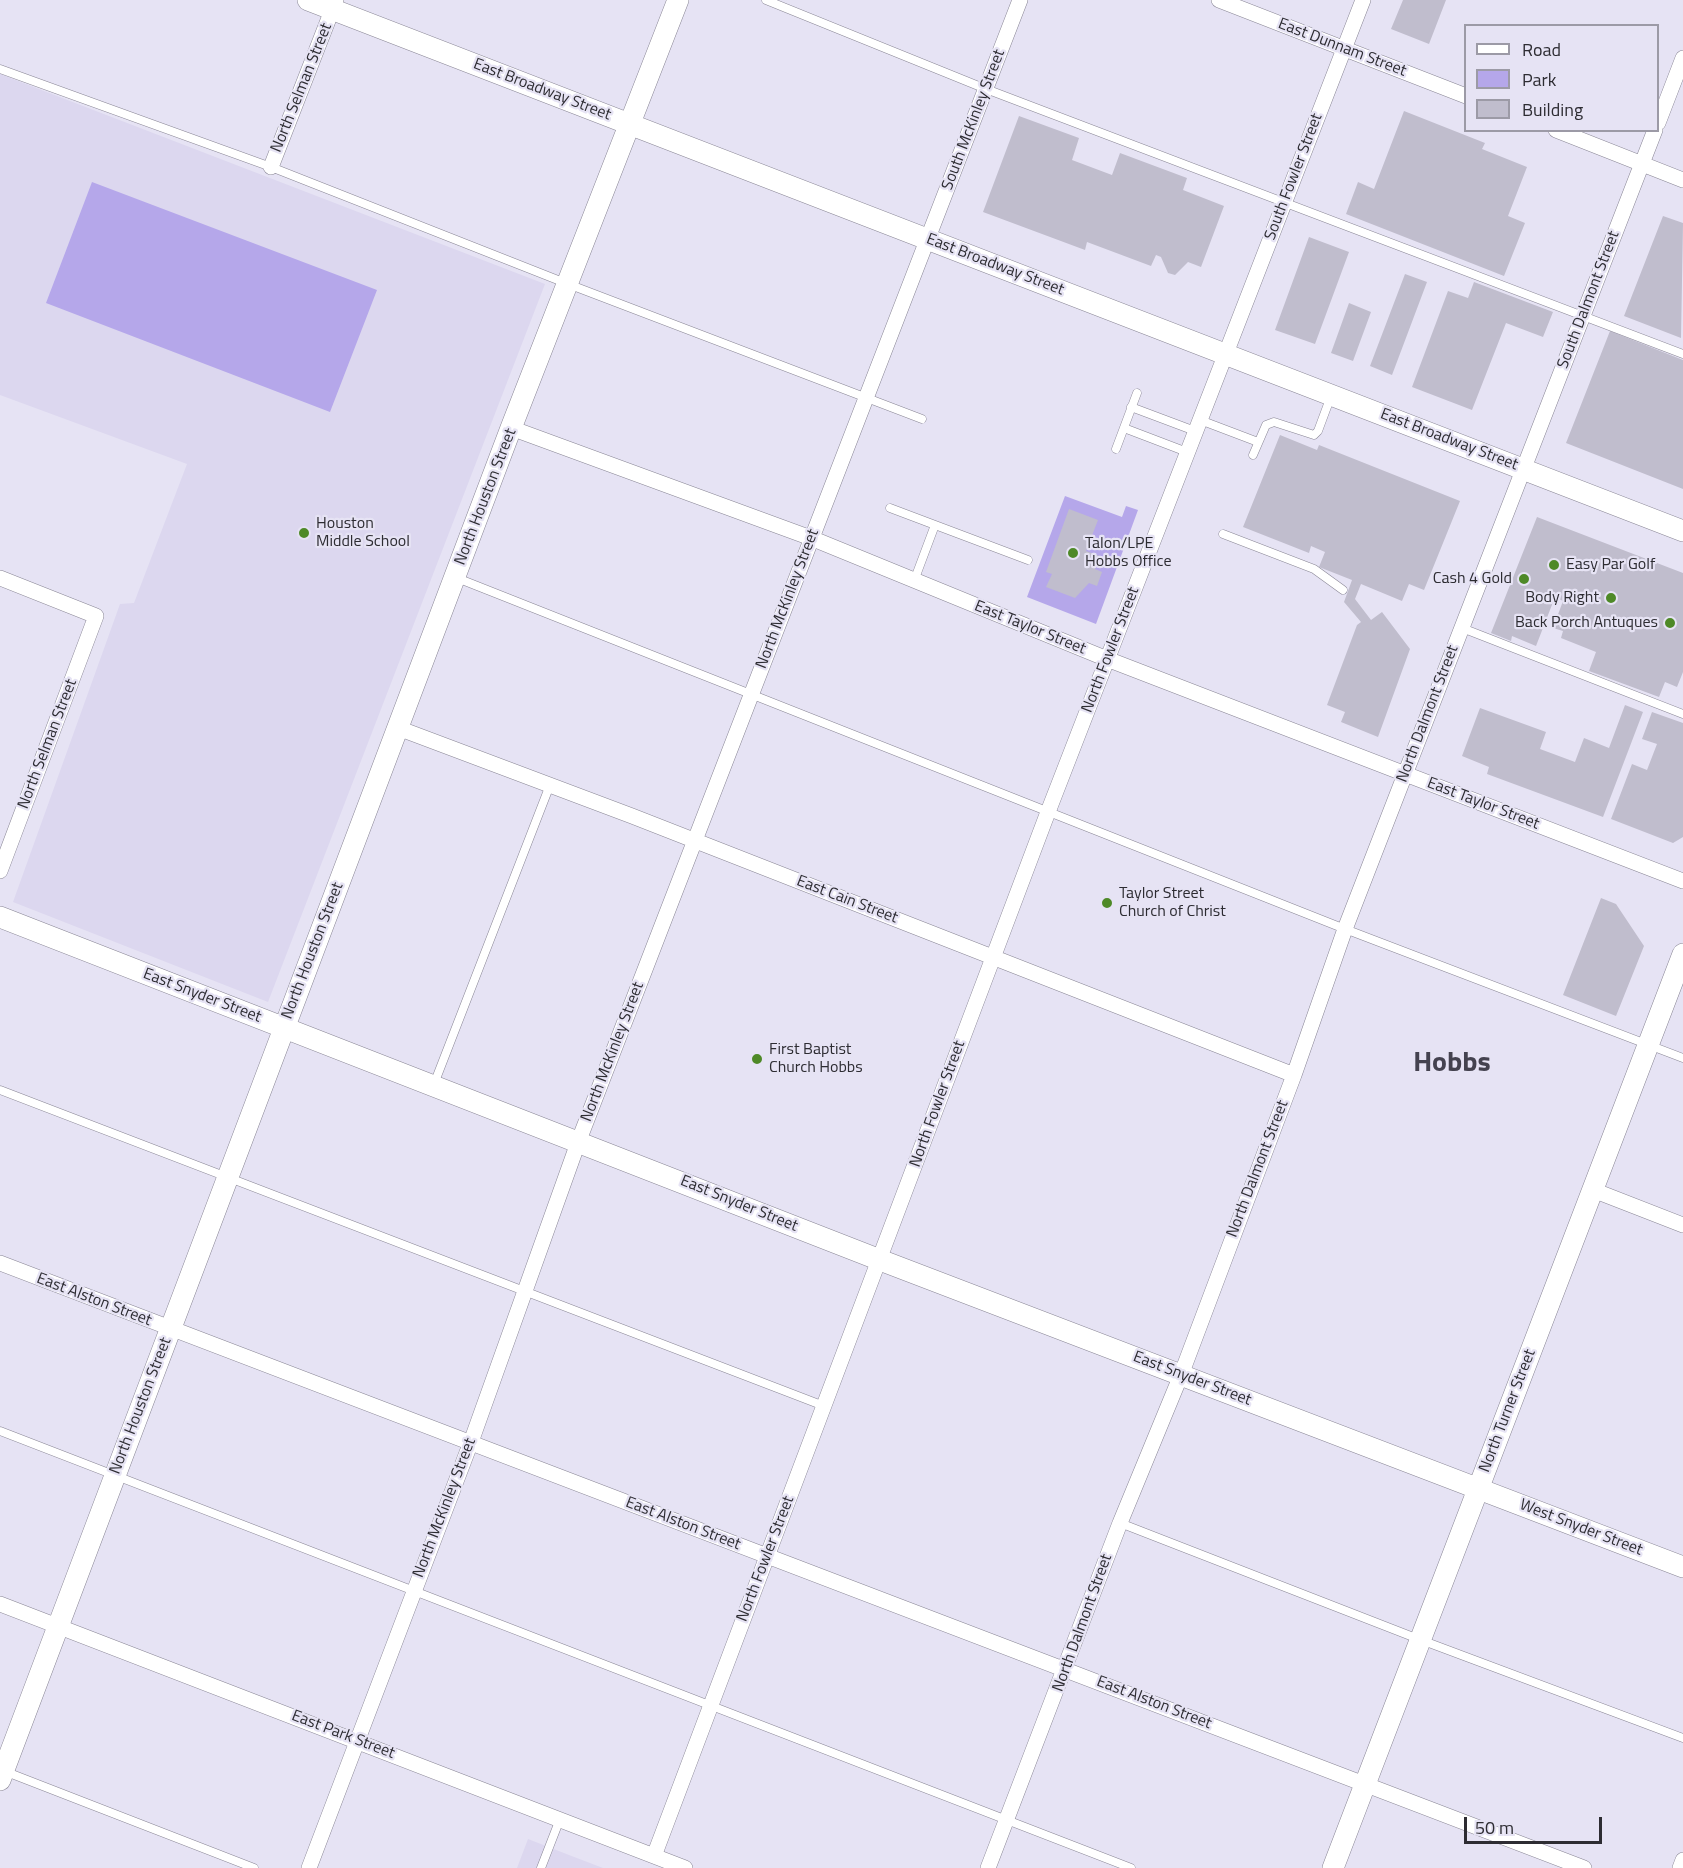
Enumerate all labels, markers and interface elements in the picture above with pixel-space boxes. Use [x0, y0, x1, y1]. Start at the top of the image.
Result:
street label: East Dunnam Street [1275, 15, 1409, 81]
street label: North Selman Street [267, 21, 337, 155]
legend [1464, 24, 1659, 132]
text: Road [1522, 36, 1561, 63]
street label: South McKinley Street [938, 47, 1010, 193]
street label: East Broadway Street [470, 55, 614, 125]
text: Park [1522, 66, 1556, 93]
text: Building [1522, 96, 1583, 123]
street label: South Fowler Street [1261, 111, 1327, 243]
street label: South Dalmont Street [1554, 228, 1624, 372]
street label: East Broadway Street [923, 230, 1067, 300]
street label: East Broadway Street [1377, 405, 1521, 475]
street label: North Houston Street [451, 426, 521, 568]
place label: Houston Middle School [316, 514, 410, 552]
marker: Houston Middle School [297, 526, 311, 540]
street label: North McKinley Street [752, 526, 824, 672]
place label: Talon/LPE Hobbs Office [1085, 534, 1172, 572]
marker: Talon/LPE Hobbs Office [1066, 546, 1080, 560]
place label: Easy Par Golf [1566, 555, 1655, 575]
marker: Easy Par Golf [1547, 558, 1561, 572]
place label: Cash 4 Gold [1433, 569, 1512, 589]
marker: Cash 4 Gold [1517, 572, 1531, 586]
street label: North Fowler Street [1078, 584, 1144, 716]
place label: Body Right [1525, 588, 1599, 608]
marker: Body Right [1604, 591, 1618, 605]
street label: East Taylor Street [971, 597, 1089, 659]
place label: Back Porch Antuques [1515, 613, 1658, 633]
marker: Back Porch Antuques [1663, 616, 1677, 630]
street label: North Dalmont Street [1393, 643, 1463, 785]
street label: North Selman Street [14, 676, 82, 812]
street label: East Taylor Street [1424, 774, 1542, 834]
street label: East Cain Street [794, 872, 900, 928]
street label: North Houston Street [278, 880, 348, 1022]
place label: Taylor Street Church of Christ [1119, 884, 1226, 922]
marker: Taylor Street Church of Christ [1100, 896, 1114, 910]
street label: East Snyder Street [140, 965, 264, 1027]
street label: North McKinley Street [577, 979, 649, 1125]
street label: North Fowler Street [906, 1038, 970, 1170]
place label: First Baptist Church Hobbs [769, 1040, 863, 1078]
district label: Hobbs [1413, 1047, 1491, 1081]
marker: First Baptist Church Hobbs [750, 1052, 764, 1066]
street label: North Dalmont Street [1223, 1098, 1293, 1240]
street label: East Snyder Street [677, 1172, 801, 1236]
street label: East Alston Street [34, 1269, 154, 1331]
street label: North Houston Street [106, 1335, 176, 1477]
street label: North Turner Street [1476, 1347, 1540, 1475]
street label: East Snyder Street [1130, 1348, 1254, 1410]
street label: North McKinley Street [409, 1435, 481, 1581]
street label: East Alston Street [623, 1493, 743, 1555]
street label: North Fowler Street [733, 1493, 799, 1625]
street label: West Snyder Street [1517, 1496, 1645, 1560]
street label: North Dalmont Street [1049, 1551, 1117, 1695]
street label: East Alston Street [1094, 1672, 1214, 1734]
street label: East Park Street [289, 1707, 397, 1763]
scale bar [1467, 1805, 1605, 1843]
text: 50 m [1475, 1814, 1514, 1841]

